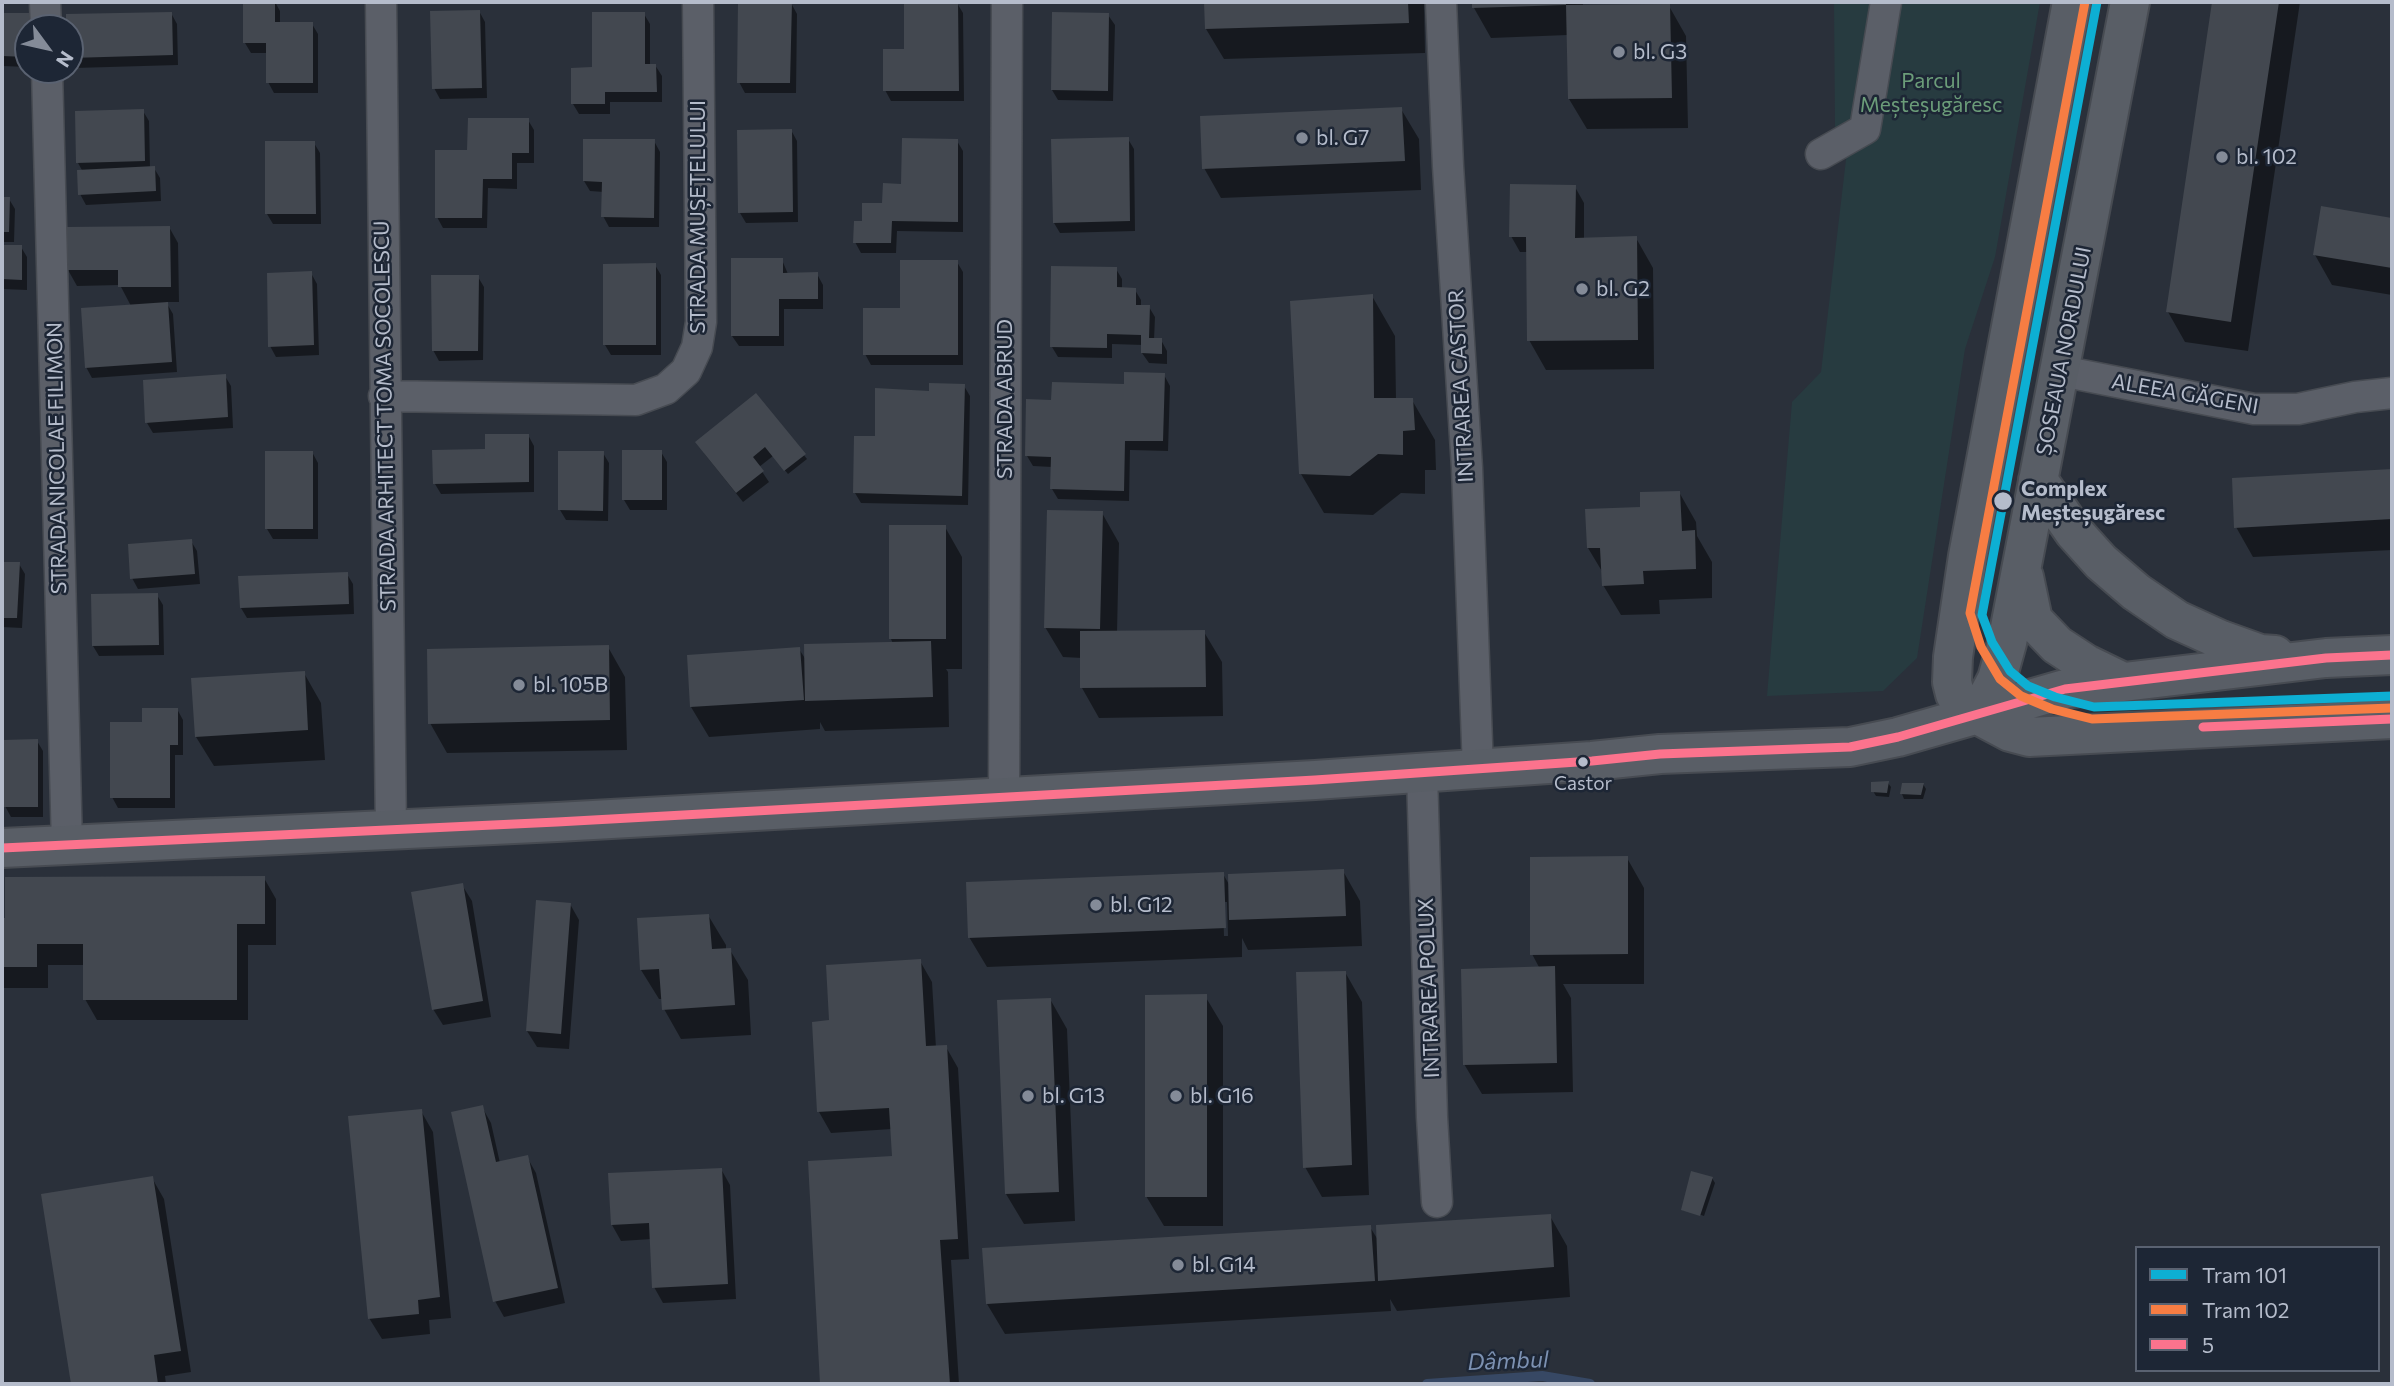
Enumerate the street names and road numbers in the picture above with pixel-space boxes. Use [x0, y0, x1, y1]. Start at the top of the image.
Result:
street label: STRADA MUȘEȚELULUI [685, 100, 711, 334]
street label: STRADA ARHITECT TOMA SOCOLESCU [369, 220, 401, 612]
street label: ȘOSEAUA NORDULUI [2031, 244, 2097, 458]
street label: INTRAREA CASTOR [1443, 289, 1479, 483]
street label: STRADA ABRUD [992, 319, 1018, 479]
street label: STRADA NICOLAE FILIMON [42, 322, 72, 594]
street label: ALEEA GĂGENI [2110, 369, 2260, 419]
street label: INTRAREA POLUX [1413, 897, 1445, 1079]

